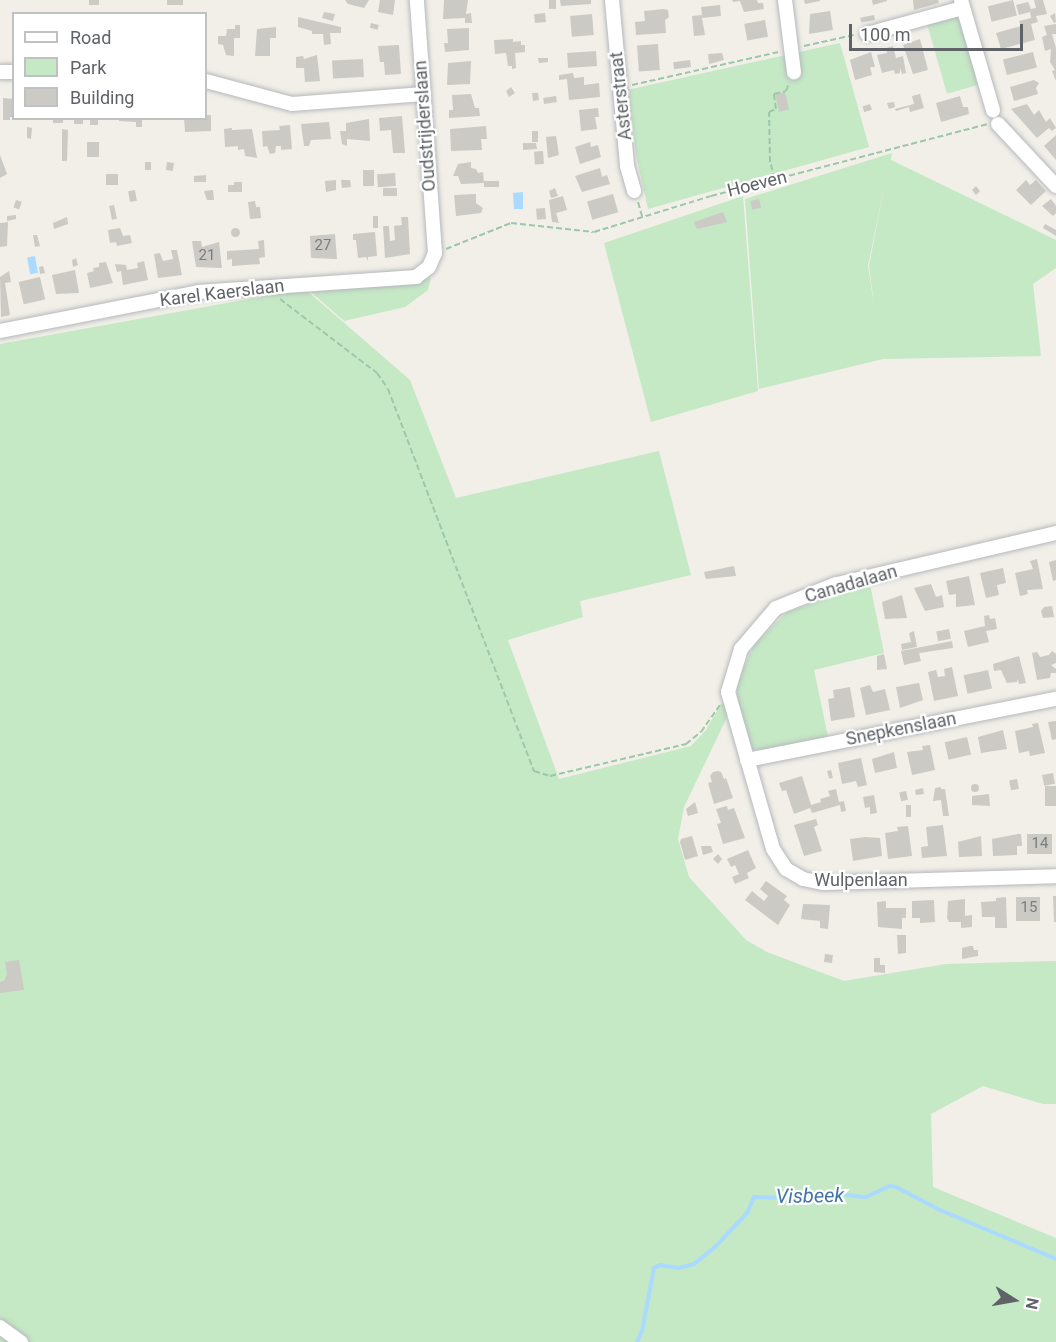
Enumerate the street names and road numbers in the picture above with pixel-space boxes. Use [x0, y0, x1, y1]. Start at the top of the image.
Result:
street label: Asterstraat [606, 51, 636, 141]
street label: Oudstrijderslaan [410, 60, 440, 192]
street label: Hoeven [725, 166, 789, 202]
street label: Karel Kaerslaan [158, 275, 286, 311]
street label: Canadalaan [802, 561, 900, 607]
street label: Snepkenslaan [844, 708, 958, 750]
street label: Wulpenlaan [814, 869, 908, 891]

